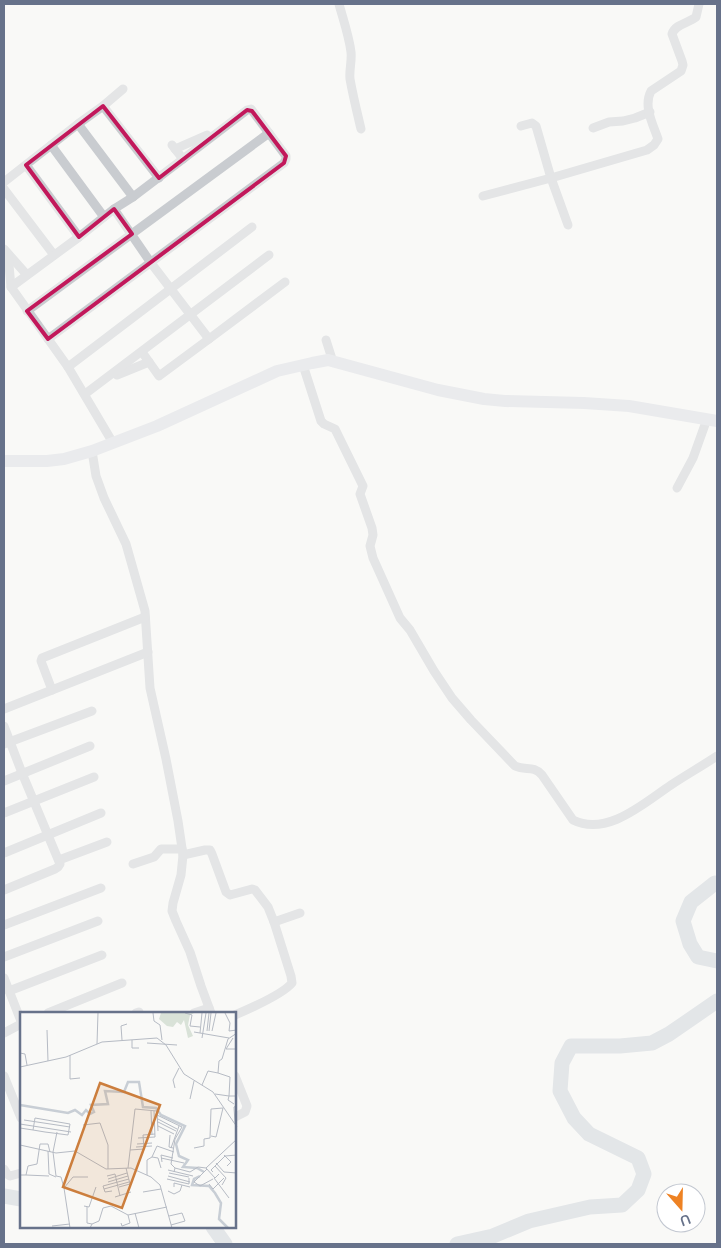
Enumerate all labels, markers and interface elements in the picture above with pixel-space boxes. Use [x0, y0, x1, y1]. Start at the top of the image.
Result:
inset map [20, 1012, 236, 1228]
north arrow [656, 1183, 706, 1233]
text: U [677, 1209, 693, 1230]

